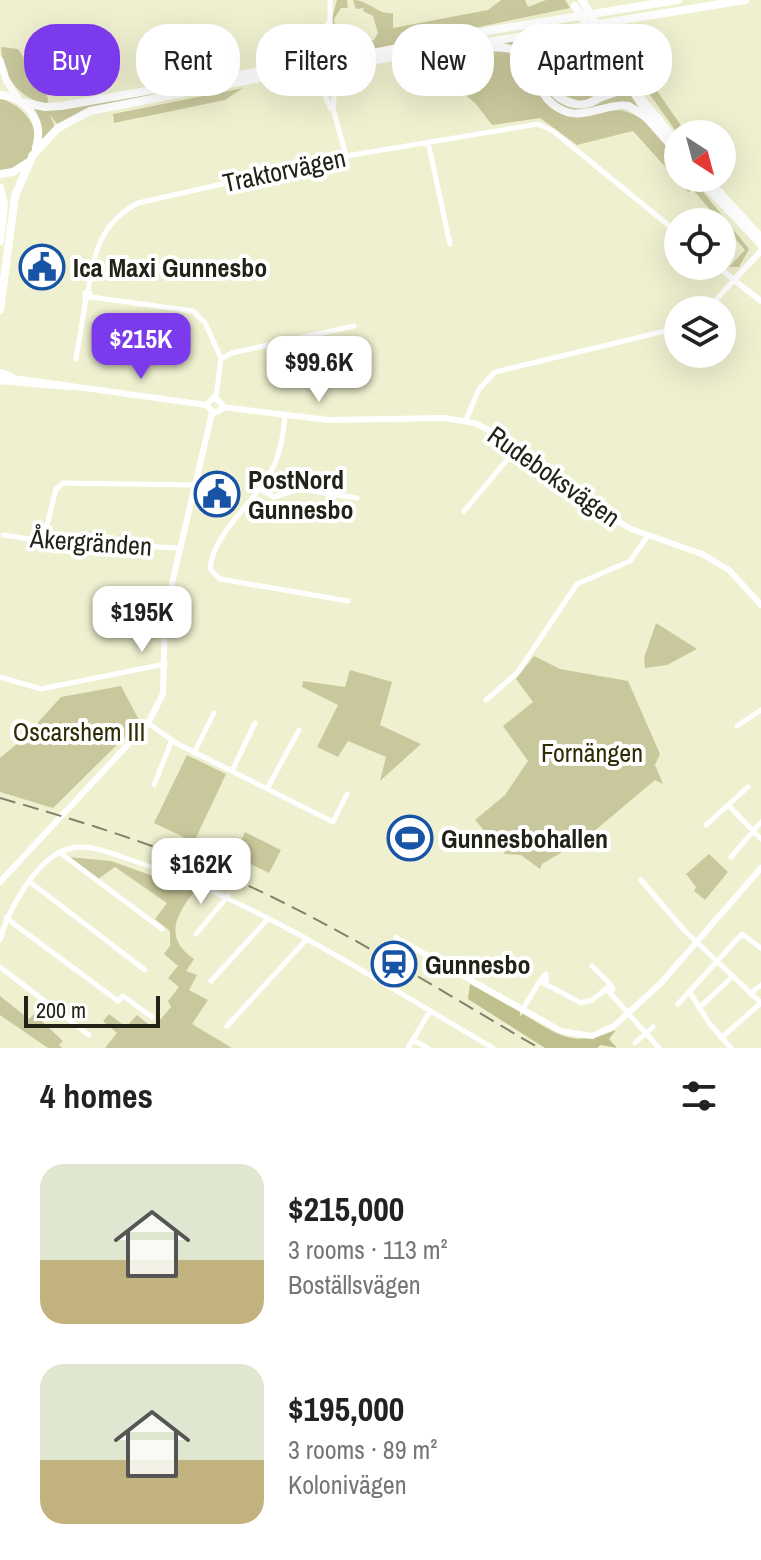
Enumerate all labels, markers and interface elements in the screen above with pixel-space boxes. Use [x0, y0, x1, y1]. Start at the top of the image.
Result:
chip: Buy [24, 24, 120, 96]
chip: Rent [136, 24, 240, 96]
chip: Filters [256, 24, 376, 96]
chip: New [392, 24, 494, 96]
chip: Apartment [510, 24, 672, 96]
north arrow [664, 120, 736, 192]
map controls [664, 120, 736, 368]
street label: Traktorvägen [219, 140, 349, 200]
button: locate [664, 208, 736, 280]
public building icon: Ica Maxi Gunnesbo [18, 243, 66, 291]
place label: Ica Maxi Gunnesbo [73, 250, 267, 285]
button: layers [664, 296, 736, 368]
pin: $215K [85, 313, 197, 381]
text: $215K [110, 321, 172, 356]
pin: $99.6K [254, 336, 384, 404]
text: $99.6K [285, 344, 353, 379]
street label: Rudeboksvägen [481, 417, 627, 535]
place label: PostNord Gunnesbo [248, 462, 353, 527]
public building icon: PostNord Gunnesbo [193, 470, 241, 518]
street label: Åkergränden [28, 520, 153, 564]
pin: $195K [86, 586, 198, 654]
text: $195K [111, 594, 173, 629]
park label: Oscarshem III [13, 714, 145, 749]
park label: Fornängen [541, 735, 643, 770]
sports icon: Gunnesbohallen [386, 814, 434, 862]
place label: Gunnesbohallen [441, 821, 608, 856]
pin: $162K [145, 838, 257, 906]
text: $162K [170, 846, 232, 881]
station icon: Gunnesbo [370, 940, 418, 988]
place label: Gunnesbo [425, 947, 530, 982]
scale bar [24, 992, 160, 1028]
text: 200 m [36, 995, 86, 1025]
text: 4 homes [40, 1073, 153, 1119]
icon: filters [677, 1074, 721, 1118]
text: $215,000 [288, 1186, 404, 1232]
icon: home [104, 1196, 200, 1292]
text: 3 rooms · 113 m² [288, 1232, 448, 1267]
text: Boställsvägen [288, 1267, 421, 1302]
text: $195,000 [288, 1386, 404, 1432]
icon: home [104, 1396, 200, 1492]
text: 3 rooms · 89 m² [288, 1432, 437, 1467]
text: Kolonivägen [288, 1467, 407, 1502]

